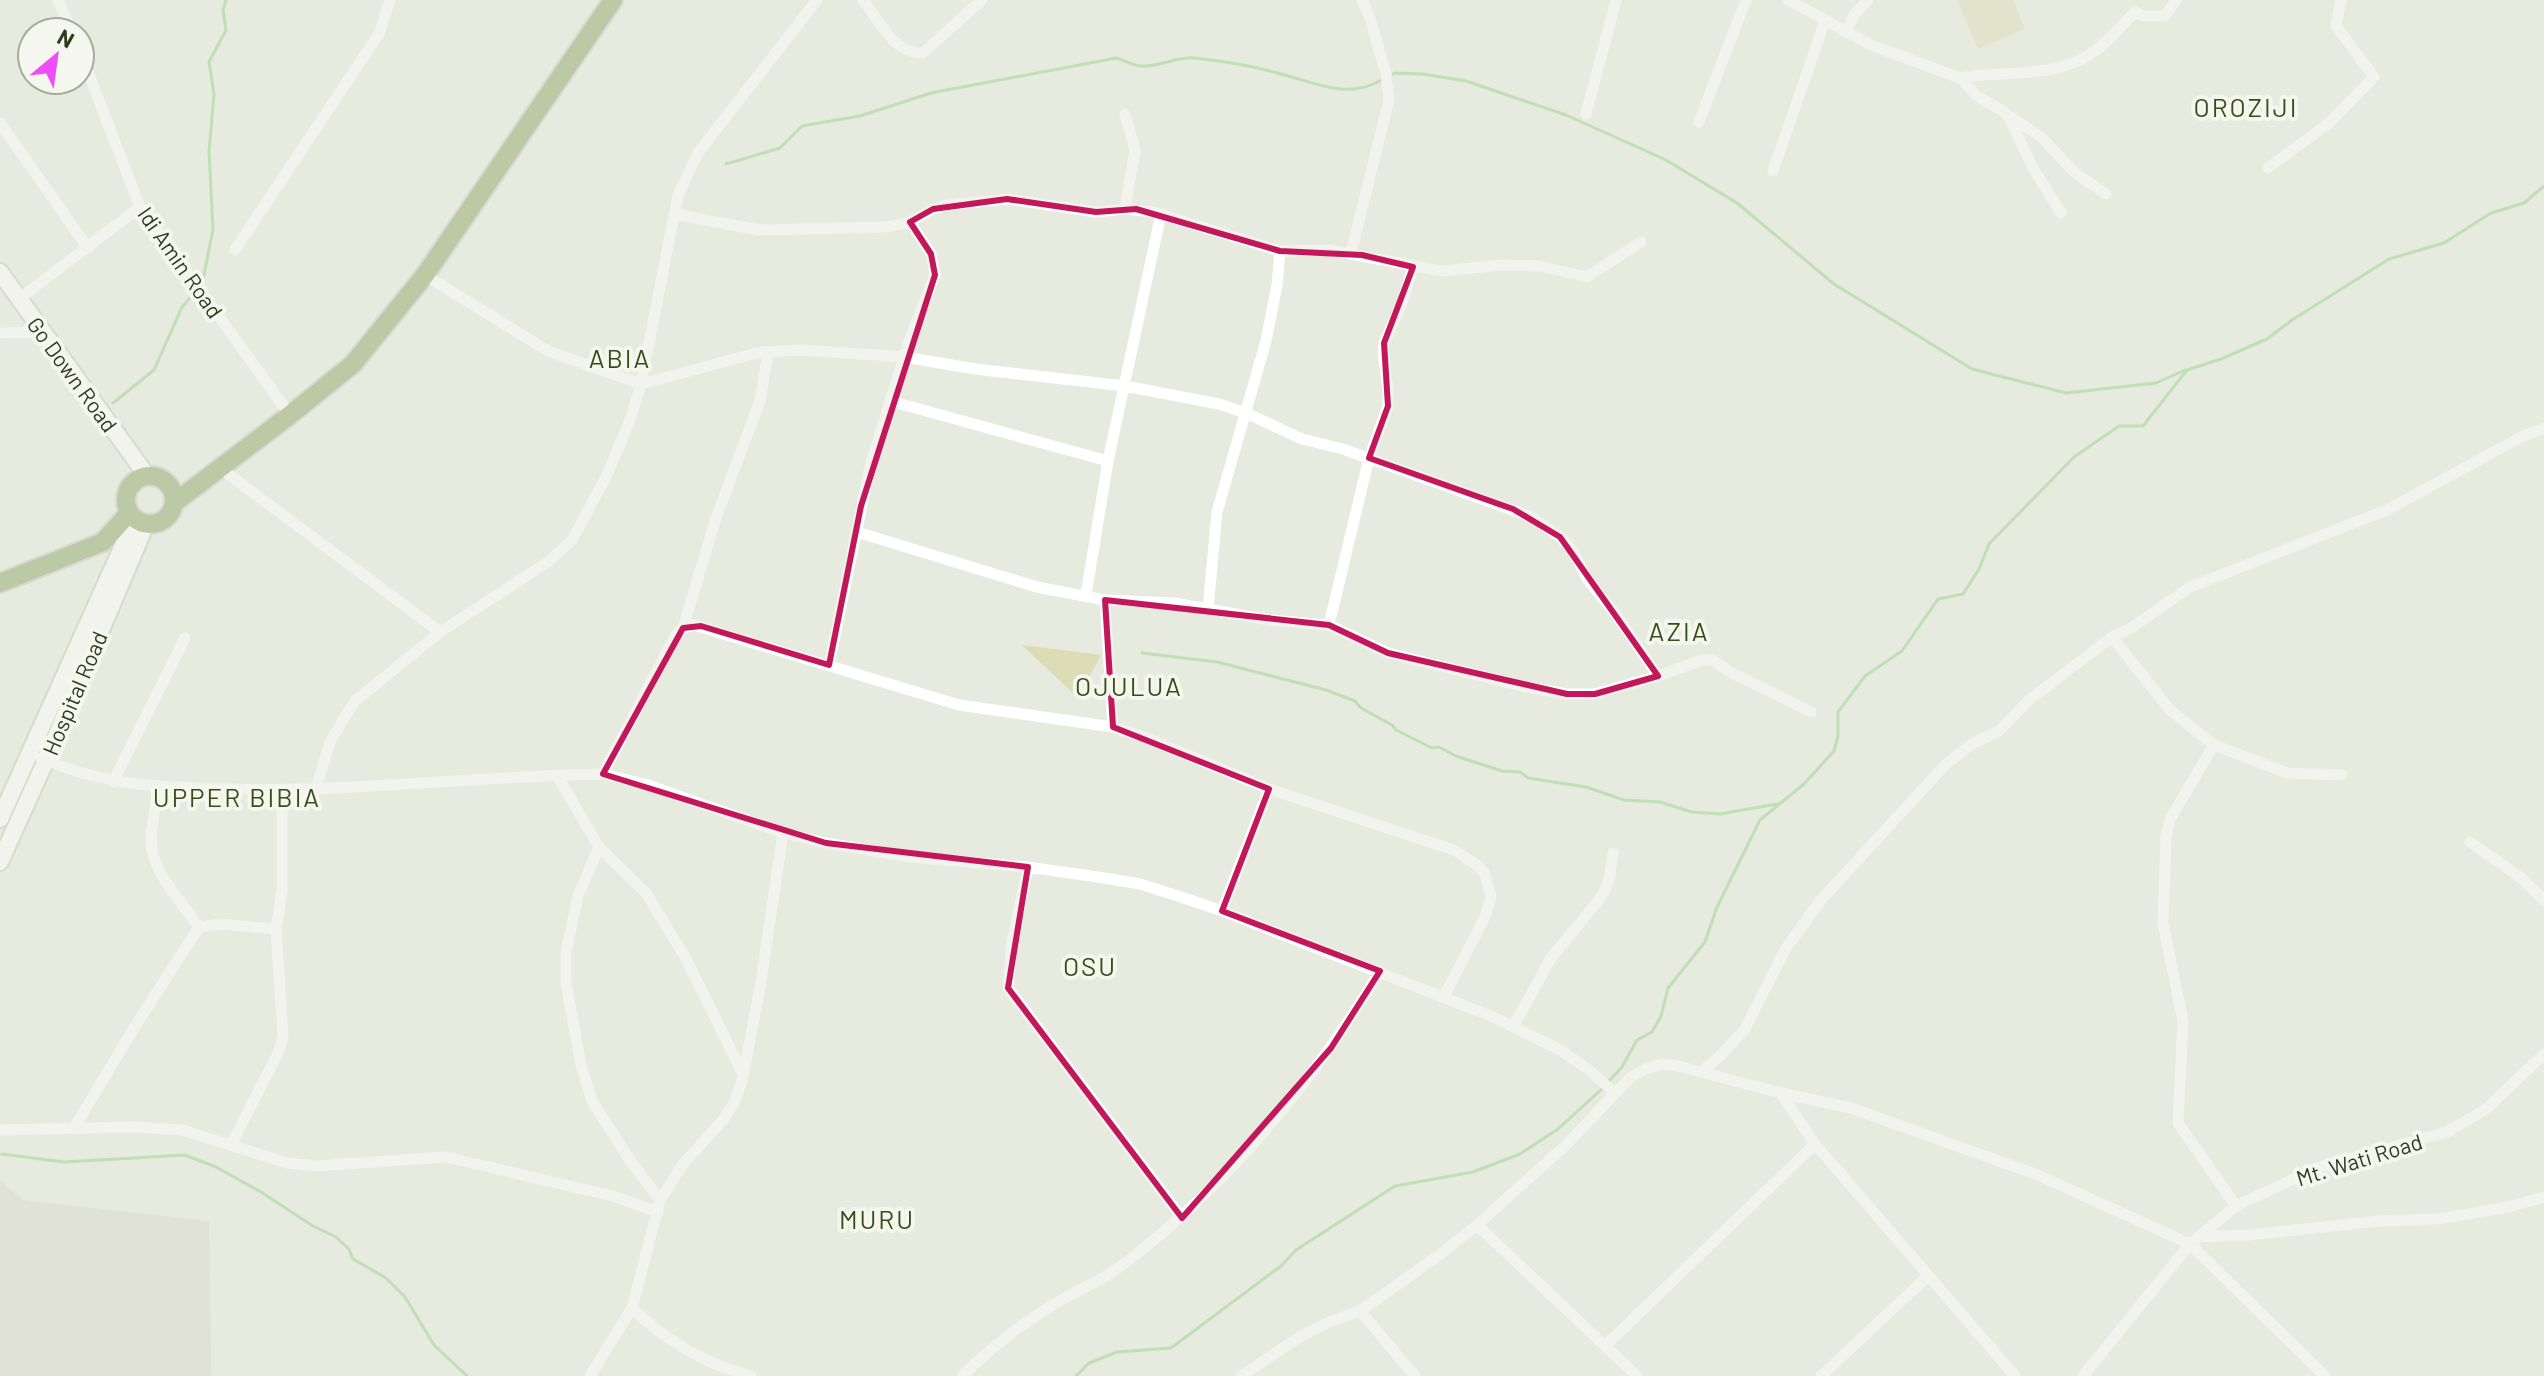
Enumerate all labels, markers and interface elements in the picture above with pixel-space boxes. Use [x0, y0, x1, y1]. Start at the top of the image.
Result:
north arrow [16, 16, 96, 96]
text: N [53, 23, 79, 53]
district label: OROZIJI [2193, 91, 2299, 122]
street label: Idi Amin Road [133, 201, 229, 323]
street label: Go Down Road [23, 311, 123, 437]
district label: ABIA [589, 342, 651, 373]
district label: AZIA [1648, 615, 1710, 646]
street label: Hospital Road [36, 627, 112, 759]
district label: OJULUA [1075, 670, 1183, 701]
district label: UPPER BIBIA [153, 781, 321, 812]
district label: OSU [1063, 950, 1117, 981]
street label: Mt. Wati Road [2293, 1128, 2425, 1190]
district label: MURU [839, 1203, 915, 1234]

